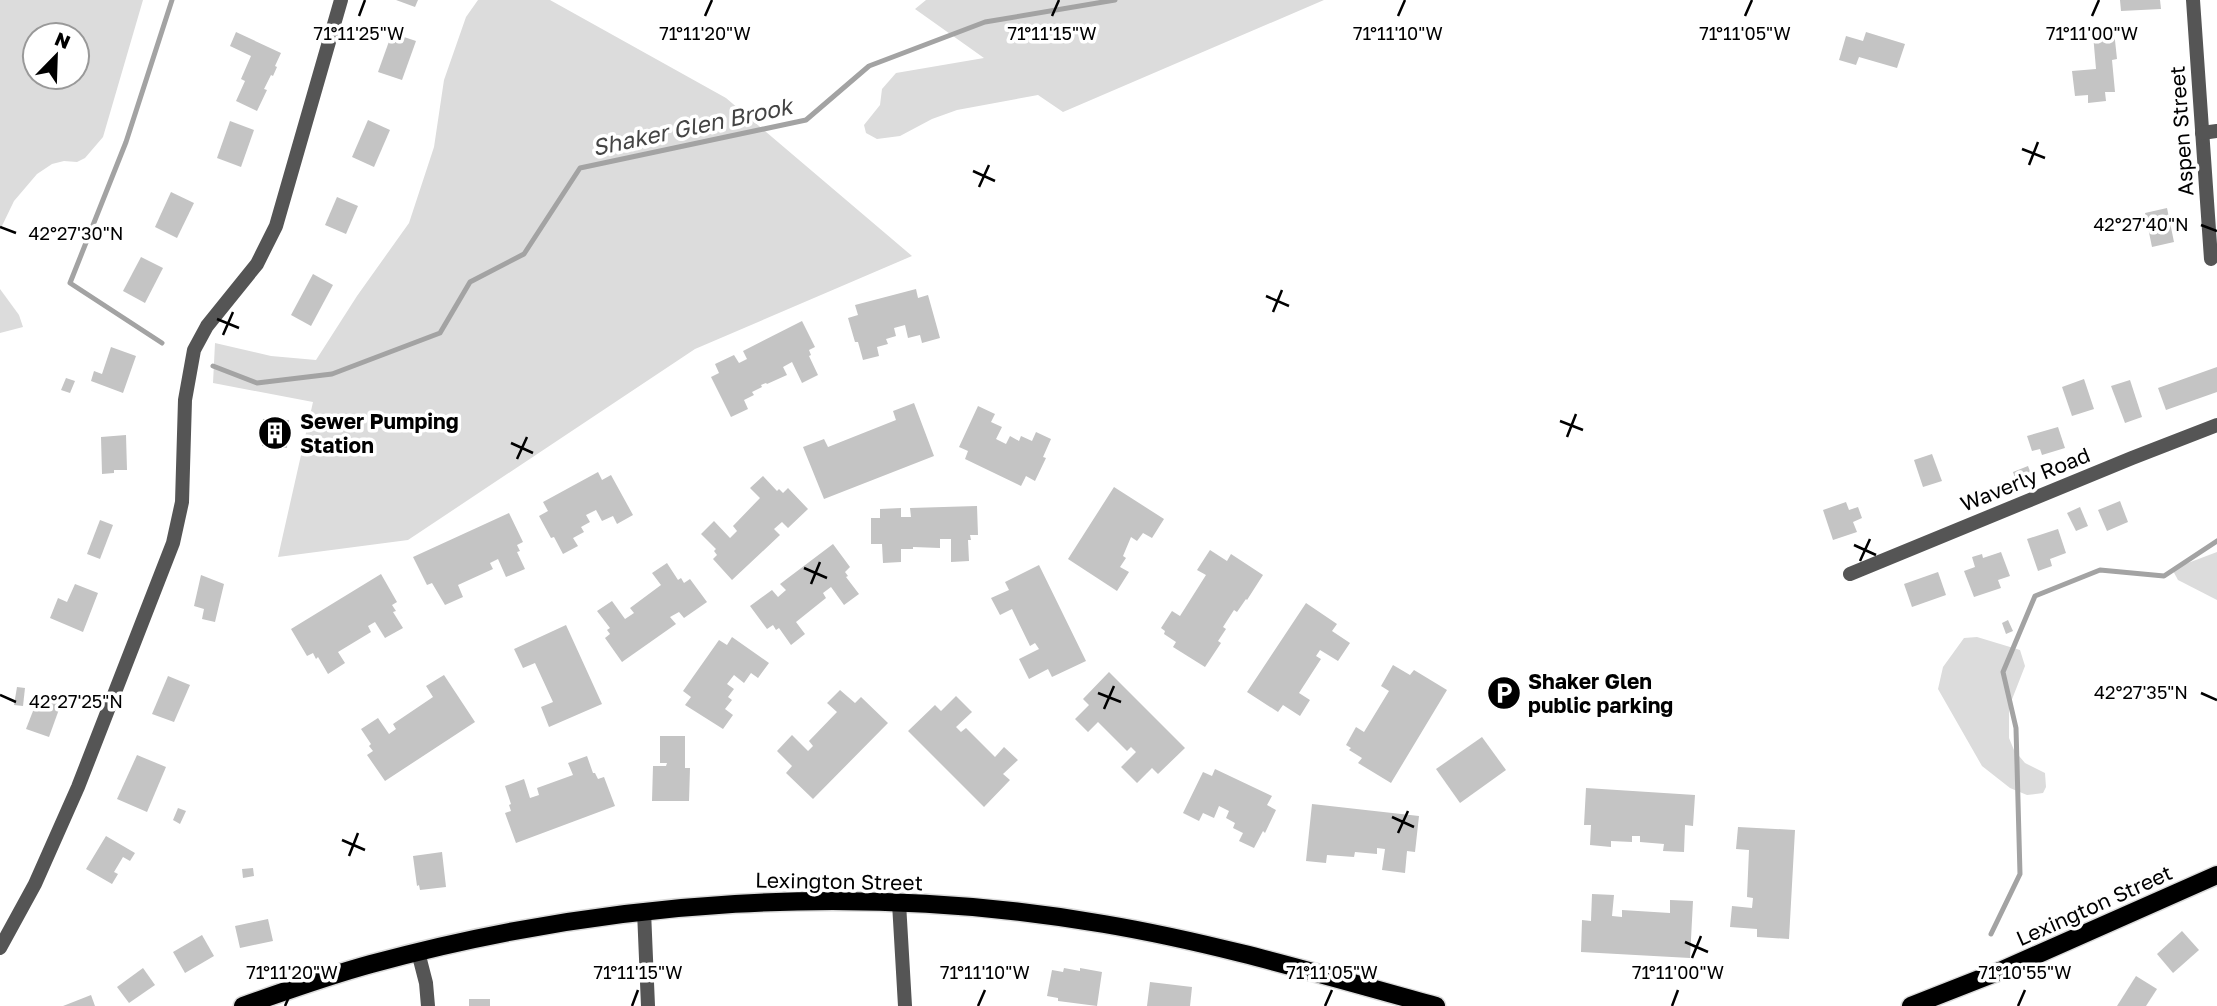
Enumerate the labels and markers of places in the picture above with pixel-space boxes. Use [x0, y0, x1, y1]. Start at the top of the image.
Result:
place label: Sewer Pumping Station [300, 408, 459, 458]
building icon: Sewer Pumping Station [256, 414, 294, 452]
place label: Shaker Glen public parking [1528, 668, 1673, 718]
parking icon: Shaker Glen public parking [1485, 674, 1523, 712]

